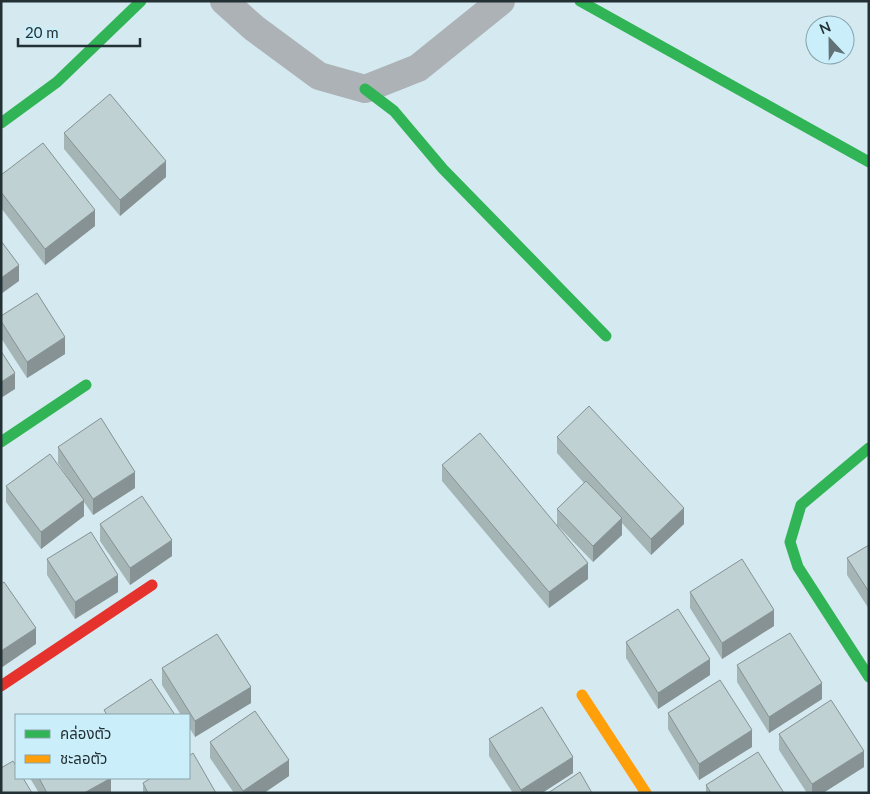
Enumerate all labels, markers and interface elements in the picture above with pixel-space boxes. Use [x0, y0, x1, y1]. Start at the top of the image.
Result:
scale bar [18, 15, 140, 47]
north arrow [805, 15, 855, 65]
text: N [817, 18, 833, 37]
text: 20 m [25, 23, 59, 41]
legend [15, 714, 190, 779]
text: คล่องตัว [60, 724, 111, 742]
text: ชะลอตัว [60, 749, 107, 767]

